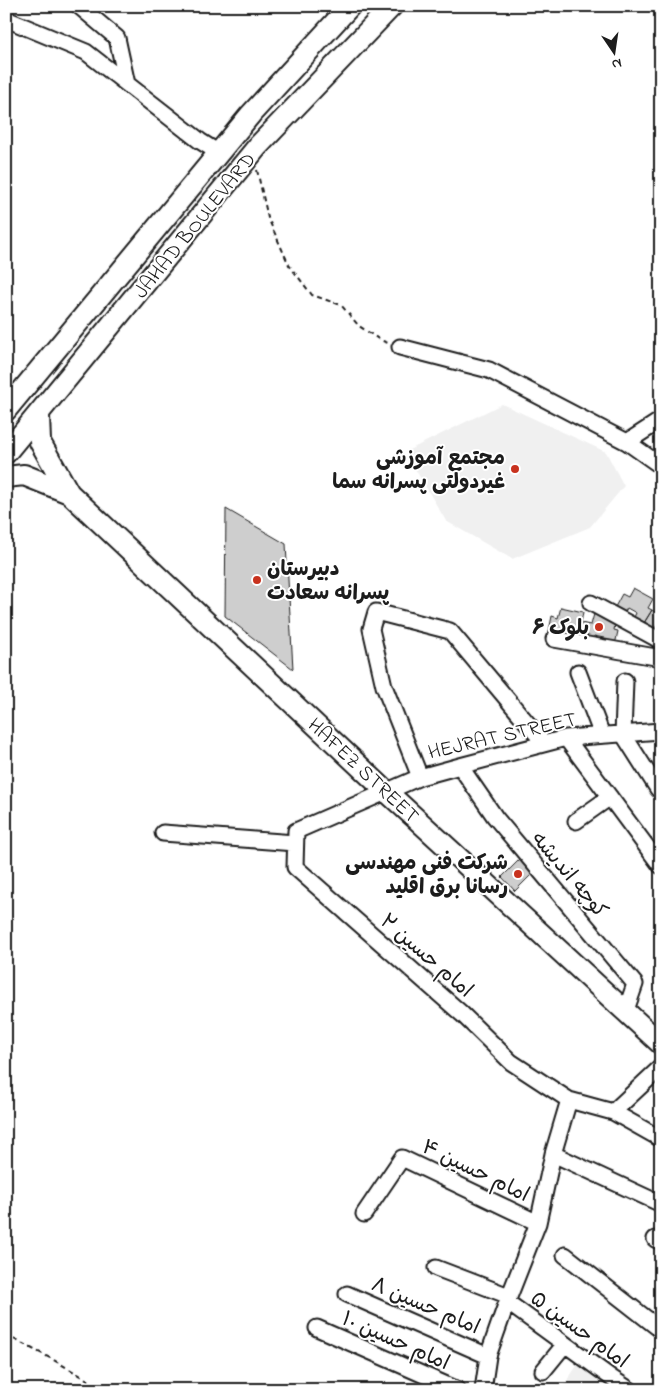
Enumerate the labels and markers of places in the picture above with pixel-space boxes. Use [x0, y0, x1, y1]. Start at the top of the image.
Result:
place label: مجتمع آموزشی غیردولتی پسرانه سما [332, 444, 505, 498]
marker: مجتمع آموزشی غیردولتی پسرانه سما [509, 463, 521, 475]
place label: دبیرستان پسرانه سعادت [267, 555, 389, 609]
marker: دبیرستان پسرانه سعادت [251, 574, 263, 586]
place label: بلوک ۶ [532, 614, 589, 644]
marker: بلوک ۶ [593, 621, 605, 633]
place label: شرکت فنی مهندسی رسانا برق اقلید [345, 849, 508, 903]
marker: شرکت فنی مهندسی رسانا برق اقلید [512, 868, 524, 880]

